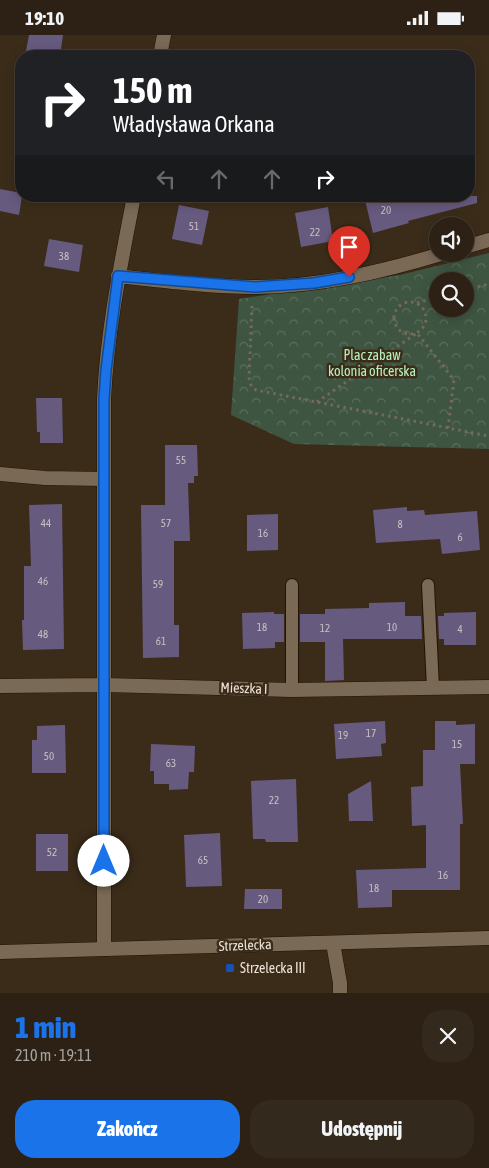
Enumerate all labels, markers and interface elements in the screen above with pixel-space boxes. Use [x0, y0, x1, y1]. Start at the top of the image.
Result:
text: 19:10 [25, 7, 64, 29]
icon: right [30, 70, 95, 135]
text: 150 m [113, 70, 192, 110]
text: Władysława Orkana [113, 111, 275, 137]
icon: left [152, 165, 180, 193]
icon: ahead [205, 165, 233, 193]
icon: ahead [258, 165, 286, 193]
icon: right [311, 165, 339, 193]
house number: 20 [381, 204, 391, 216]
map controls [429, 217, 474, 317]
button: sound [429, 217, 474, 262]
house number: 51 [189, 220, 199, 232]
house number: 22 [310, 226, 320, 238]
pin [328, 226, 370, 277]
icon: arrive [335, 233, 363, 261]
house number: 38 [59, 250, 69, 262]
button: search [429, 272, 474, 317]
park label: Plac zabaw kolonia oficerska [328, 347, 416, 379]
house number: 55 [176, 454, 186, 466]
house number: 44 [41, 517, 51, 529]
house number: 57 [161, 517, 171, 529]
house number: 8 [397, 518, 403, 530]
house number: 16 [258, 527, 268, 539]
house number: 6 [457, 531, 463, 543]
house number: 46 [38, 575, 48, 587]
house number: 59 [153, 578, 163, 590]
house number: 18 [257, 621, 267, 633]
house number: 10 [387, 621, 397, 633]
house number: 12 [320, 622, 330, 634]
house number: 4 [457, 623, 463, 635]
house number: 48 [38, 628, 48, 640]
house number: 61 [156, 635, 166, 647]
street label: Mieszka I [220, 679, 268, 697]
house number: 17 [366, 727, 376, 739]
house number: 19 [338, 729, 348, 741]
house number: 15 [452, 738, 462, 750]
house number: 50 [44, 750, 54, 762]
house number: 63 [166, 757, 176, 769]
house number: 22 [269, 794, 279, 806]
position arrow [77, 834, 129, 886]
house number: 52 [47, 846, 57, 858]
house number: 65 [198, 854, 208, 866]
house number: 16 [438, 869, 448, 881]
house number: 18 [369, 882, 379, 894]
house number: 20 [258, 893, 268, 905]
street label: Strzelecka [218, 936, 272, 954]
place label: Strzelecka III [240, 960, 306, 976]
marker: Strzelecka III [224, 962, 236, 974]
text: 1 min [15, 1010, 76, 1044]
button: close [422, 1010, 474, 1062]
text: 210 m · 19:11 [15, 1046, 92, 1064]
button: Zakończ [15, 1100, 240, 1158]
button: Udostępnij [250, 1100, 474, 1158]

